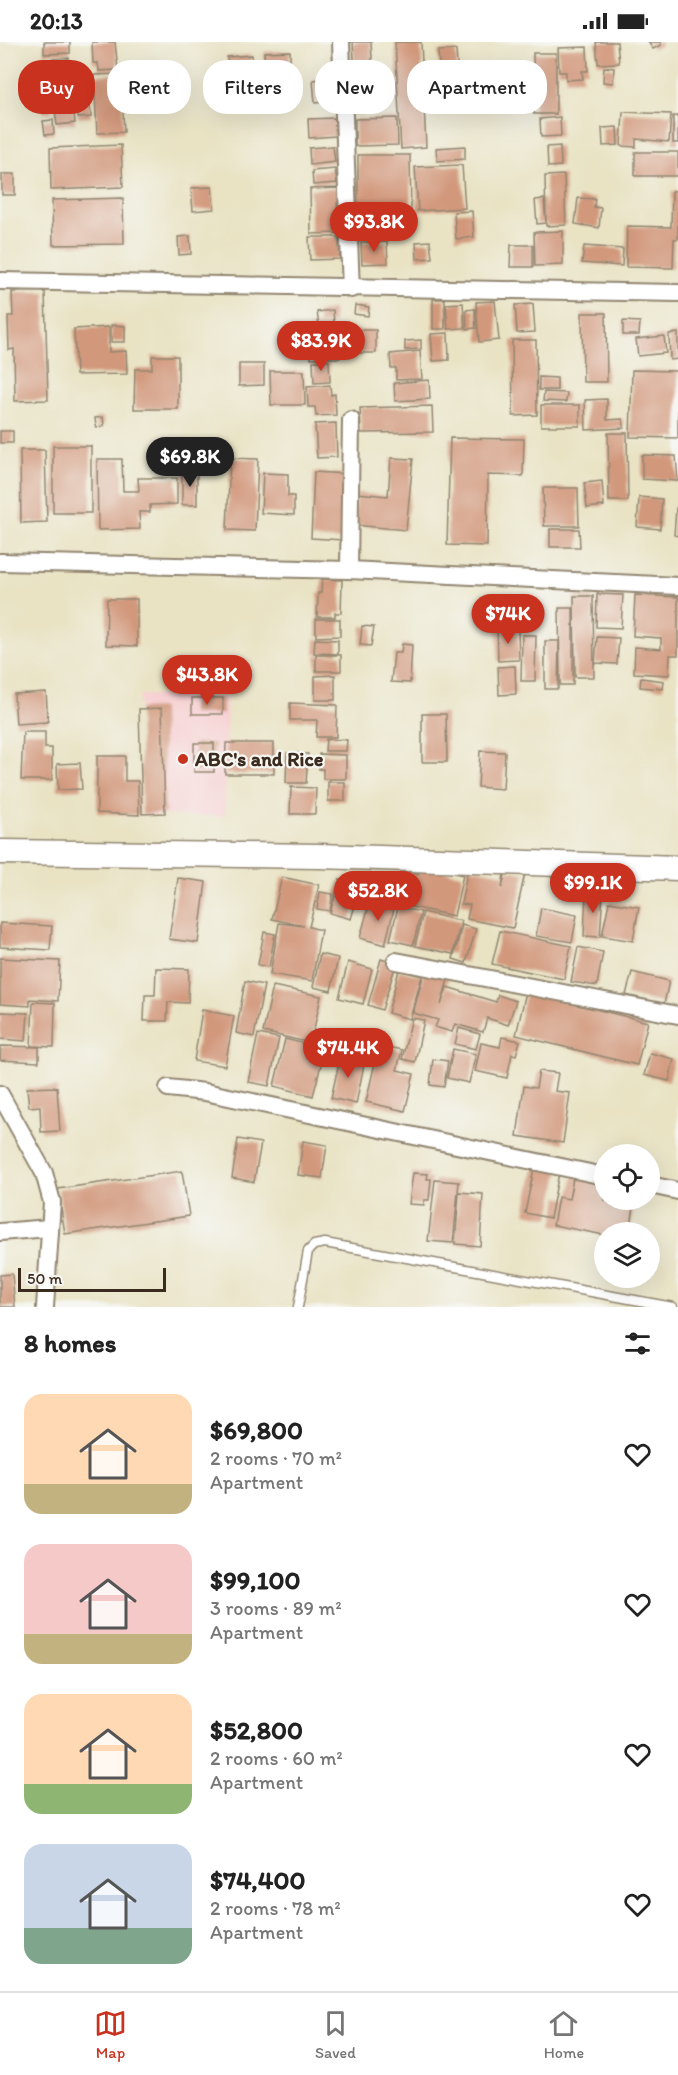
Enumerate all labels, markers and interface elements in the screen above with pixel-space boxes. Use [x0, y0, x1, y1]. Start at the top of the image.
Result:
text: 20:13 [30, 8, 83, 35]
chip: Buy [18, 60, 95, 114]
chip: Rent [107, 60, 191, 114]
chip: Filters [203, 60, 303, 114]
chip: New [315, 60, 395, 114]
chip: Apartment [407, 60, 547, 114]
pin: $93.8K [325, 202, 423, 253]
text: $93.8K [344, 209, 404, 233]
pin: $83.9K [272, 321, 370, 372]
text: $83.9K [291, 328, 351, 352]
pin: $69.8K [141, 437, 239, 488]
text: $69.8K [160, 444, 220, 468]
pin: $74K [472, 594, 544, 645]
text: $74K [486, 601, 530, 625]
pin: $43.8K [158, 655, 256, 706]
text: $43.8K [176, 662, 238, 686]
place label: ABC's and Rice [194, 747, 324, 771]
marker: ABC's and Rice [176, 752, 190, 766]
pin: $99.1K [544, 863, 642, 914]
text: $99.1K [564, 870, 622, 894]
pin: $52.8K [329, 871, 427, 922]
text: $52.8K [348, 878, 408, 902]
pin: $74.4K [299, 1028, 397, 1079]
text: $74.4K [317, 1035, 379, 1059]
map controls [594, 1144, 660, 1288]
button: locate [594, 1144, 660, 1210]
button: layers [594, 1222, 660, 1288]
scale bar [18, 1265, 166, 1292]
text: 50 m [27, 1269, 62, 1288]
text: 8 homes [24, 1327, 116, 1359]
icon: filters [621, 1327, 654, 1360]
text: $69,800 [210, 1414, 303, 1446]
icon: home [72, 1418, 144, 1490]
icon: heart [621, 1438, 654, 1471]
text: 2 rooms · 70 m² [210, 1446, 342, 1470]
text: Apartment [210, 1470, 303, 1494]
text: $99,100 [210, 1564, 301, 1596]
icon: home [72, 1568, 144, 1640]
icon: heart [621, 1588, 654, 1621]
text: 3 rooms · 89 m² [210, 1596, 342, 1620]
text: Apartment [210, 1620, 303, 1644]
text: $52,800 [210, 1714, 303, 1746]
icon: home [72, 1718, 144, 1790]
icon: heart [621, 1738, 654, 1771]
text: 2 rooms · 60 m² [210, 1746, 343, 1770]
text: Apartment [210, 1770, 303, 1794]
text: $74,400 [210, 1864, 306, 1896]
icon: home [72, 1868, 144, 1940]
icon: heart [621, 1888, 654, 1921]
text: 2 rooms · 78 m² [210, 1896, 341, 1920]
text: Apartment [210, 1920, 303, 1944]
tab: Map [94, 2007, 127, 2062]
tab: Saved [315, 2007, 356, 2062]
tab: Home [544, 2007, 584, 2062]

